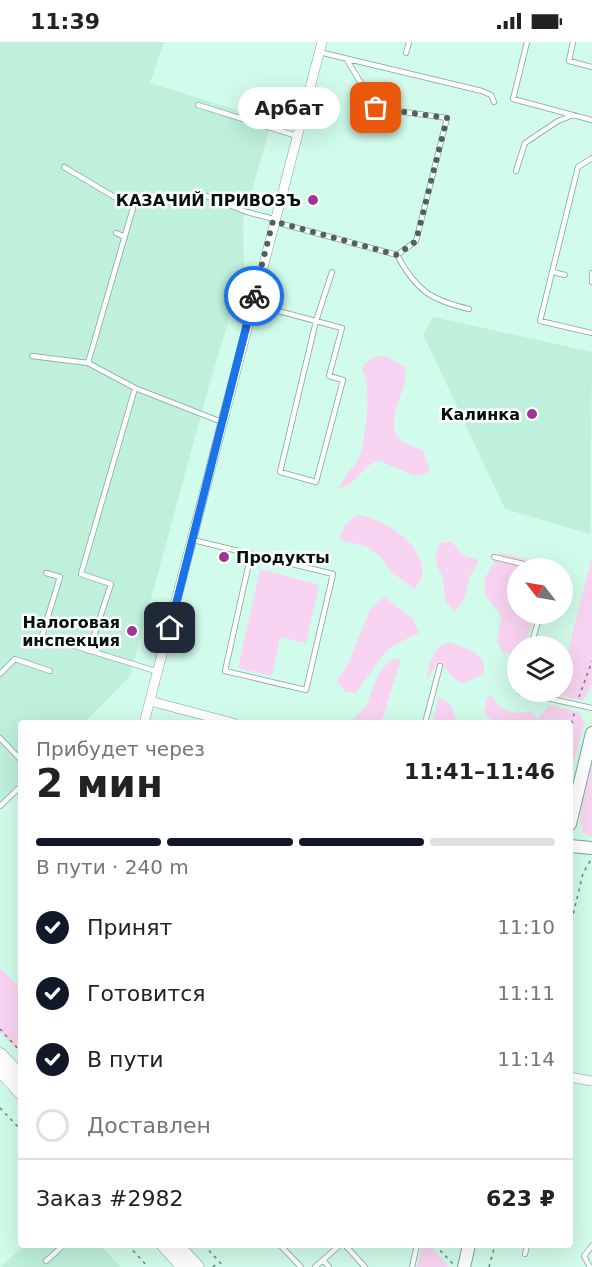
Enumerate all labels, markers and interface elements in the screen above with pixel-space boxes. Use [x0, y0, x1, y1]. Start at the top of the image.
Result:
text: 11:39 [30, 9, 100, 34]
pin [350, 82, 401, 133]
callout: Арбат [238, 87, 340, 129]
icon: bag [359, 91, 392, 124]
text: Арбат [255, 96, 323, 120]
place label: КАЗАЧИЙ ПРИВОЗЪ [116, 191, 301, 210]
marker: КАЗАЧИЙ ПРИВОЗЪ [306, 193, 320, 207]
courier [224, 266, 284, 326]
icon: bike [238, 280, 271, 313]
place label: Калинка [440, 405, 520, 424]
marker: Калинка [525, 407, 539, 421]
place label: Продукты [236, 548, 330, 567]
marker: Продукты [217, 550, 231, 564]
north arrow [507, 558, 573, 624]
map controls [507, 558, 573, 702]
pin [144, 602, 195, 653]
icon: home [153, 611, 186, 644]
place label: Налоговая инспекция [22, 613, 120, 650]
marker: Налоговая инспекция [125, 624, 139, 638]
button: layers [507, 636, 573, 702]
text: Прибудет через [36, 737, 205, 761]
text: 11:41–11:46 [404, 759, 555, 784]
text: 2 мин [36, 761, 163, 806]
text: В пути · 240 m [36, 855, 189, 879]
icon: check [36, 911, 69, 944]
text: Принят [87, 915, 172, 940]
text: 11:10 [497, 915, 555, 939]
icon: check [36, 977, 69, 1010]
text: Готовится [87, 981, 206, 1006]
text: 11:11 [497, 981, 555, 1005]
icon: check [36, 1043, 69, 1076]
text: В пути [87, 1047, 164, 1072]
text: 11:14 [497, 1047, 555, 1071]
text: Доставлен [87, 1113, 211, 1138]
text: Заказ #2982 [36, 1186, 183, 1211]
text: 623 ₽ [486, 1186, 555, 1211]

